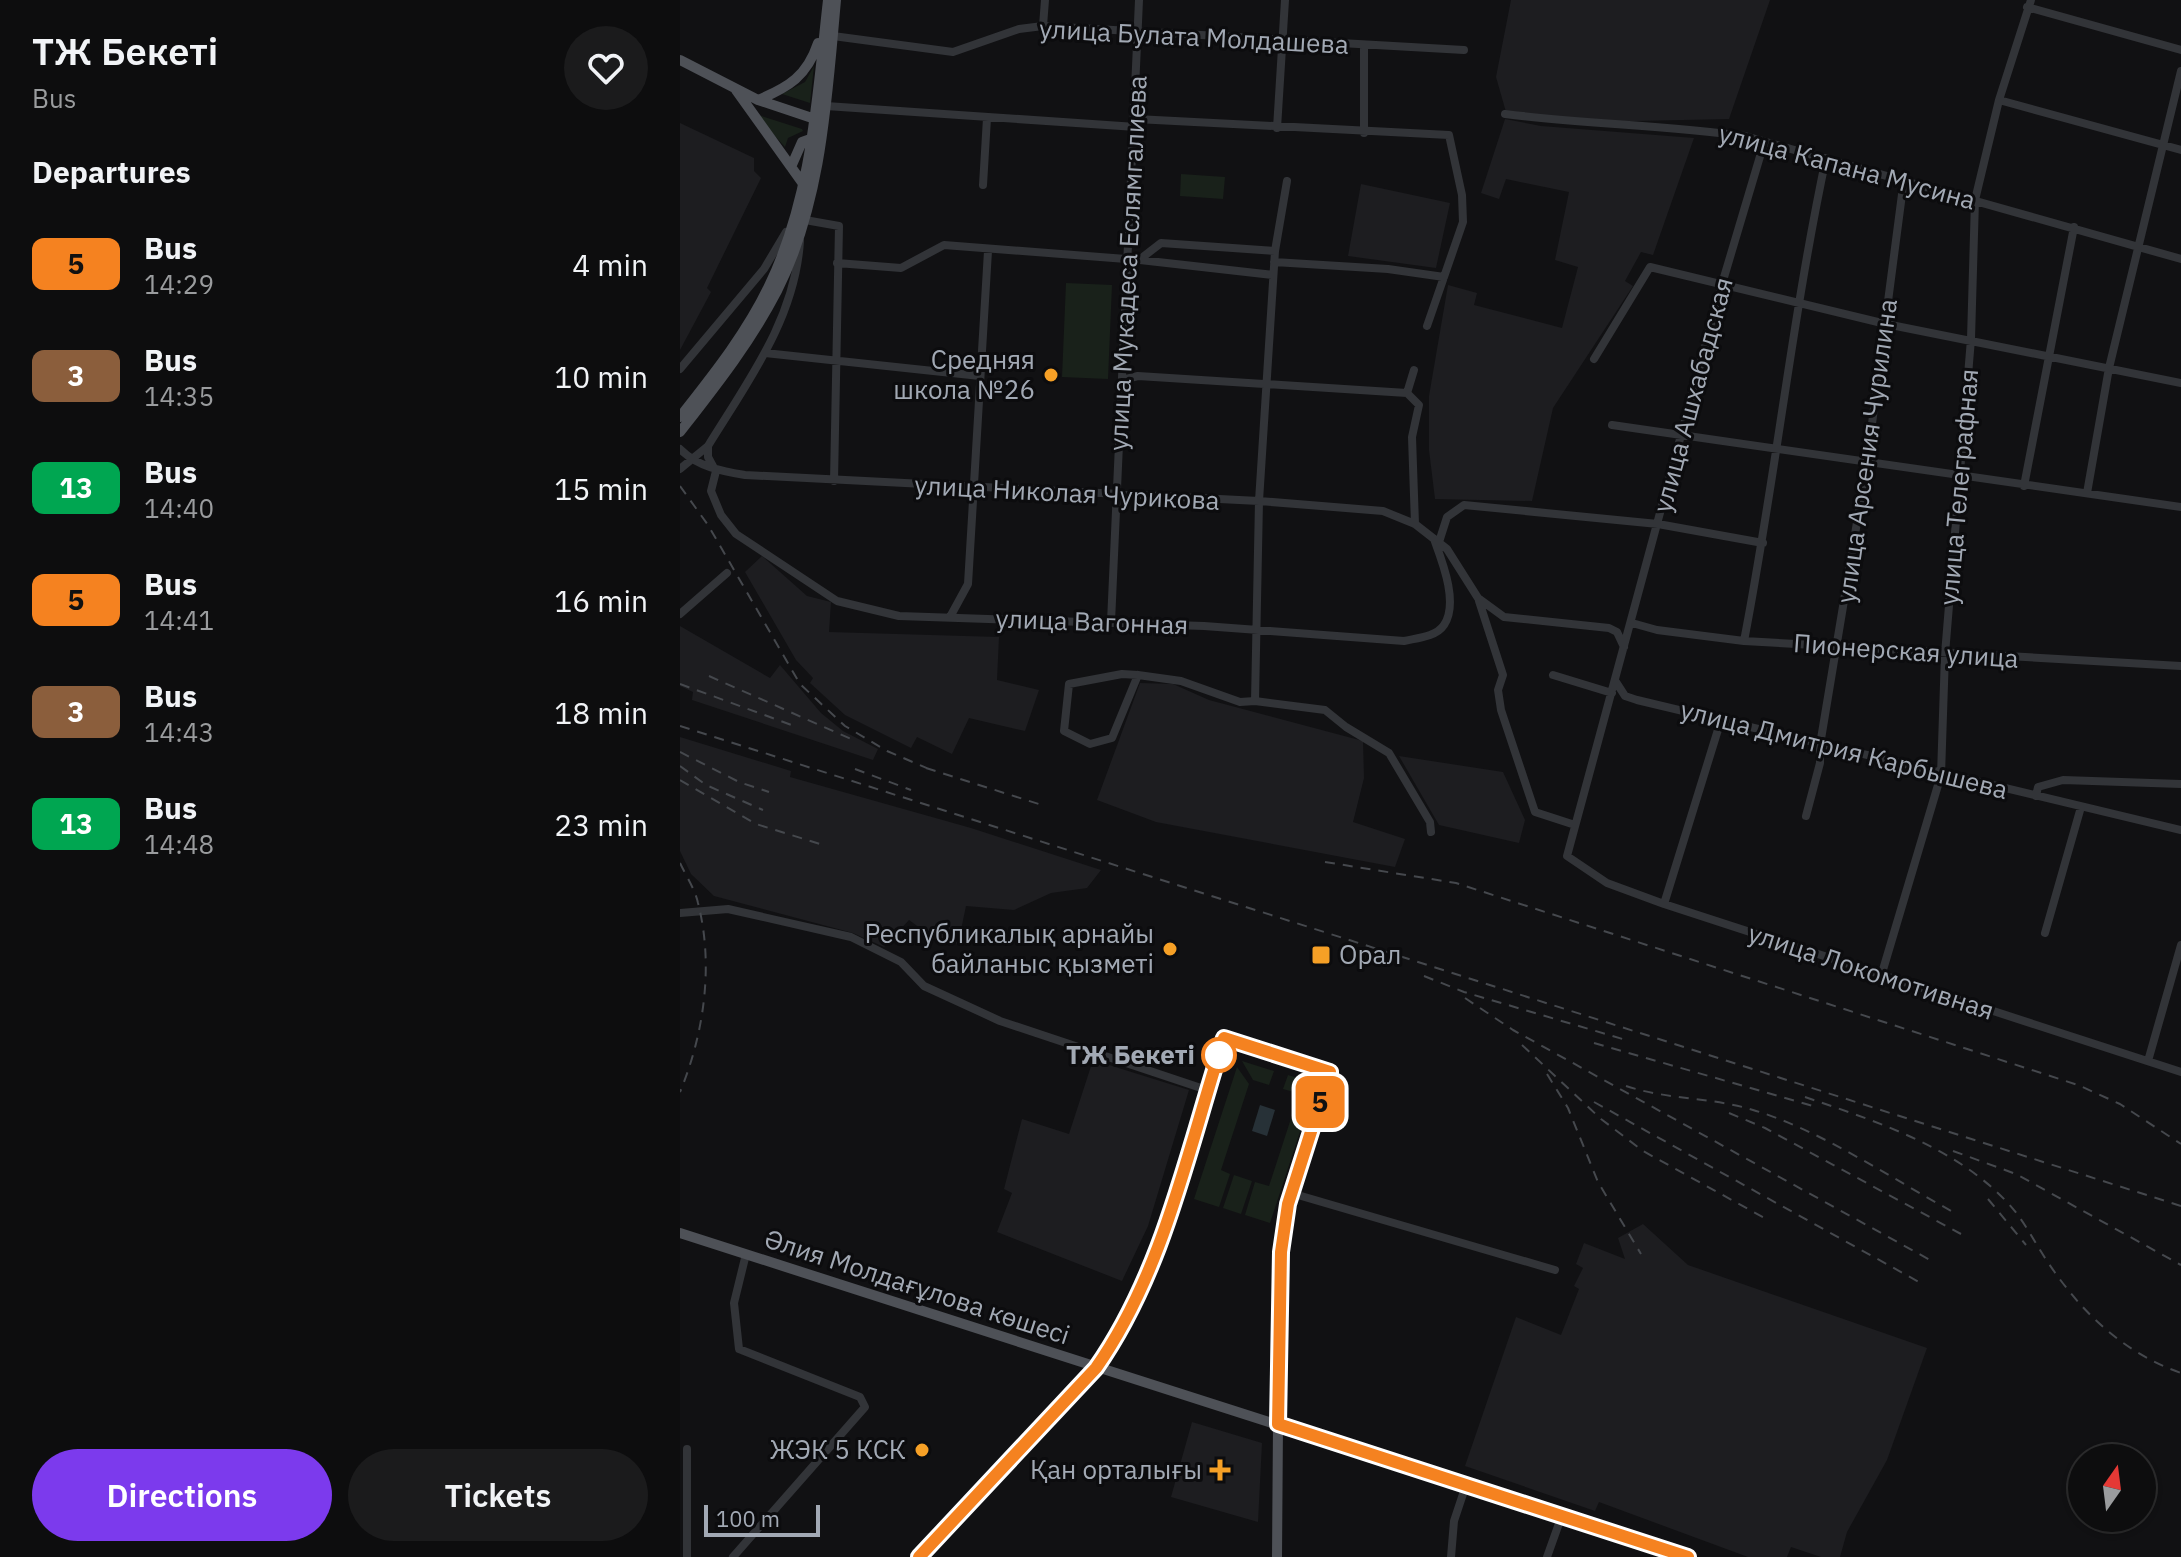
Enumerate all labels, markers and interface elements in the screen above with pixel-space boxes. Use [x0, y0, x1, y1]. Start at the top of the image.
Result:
street label: улица Булата Молдашева [1038, 11, 1350, 61]
text: ТЖ Бекеті [32, 26, 218, 75]
button: heart [564, 26, 648, 110]
street label: улица Мукадеса Еслямгалиева [1100, 74, 1154, 452]
text: Bus [32, 81, 76, 115]
street label: улица Капана Мусина [1715, 115, 1979, 217]
text: Departures [32, 152, 191, 191]
text: Bus [144, 228, 197, 267]
text: 5 [68, 245, 84, 282]
text: 4 min [572, 245, 648, 284]
text: 14:29 [144, 267, 214, 301]
street label: улица Ашхабадская [1644, 273, 1740, 516]
street label: улица Арсения Чурилина [1828, 296, 1904, 605]
text: Bus [144, 340, 197, 379]
place label: Средняя школа №26 [893, 342, 1035, 406]
text: 3 [68, 357, 84, 394]
text: 10 min [554, 357, 648, 396]
marker: Средняя школа №26 [1042, 366, 1060, 384]
street label: улица Телеграфная [1931, 367, 1985, 607]
text: 14:35 [144, 379, 214, 413]
text: Bus [144, 452, 197, 491]
street label: улица Николая Чурикова [914, 467, 1221, 517]
text: 13 [59, 469, 93, 506]
text: 15 min [554, 469, 648, 508]
text: 14:40 [144, 491, 214, 525]
text: Bus [144, 564, 197, 603]
text: 5 [68, 581, 84, 618]
text: 16 min [554, 581, 648, 620]
street label: улица Вагонная [995, 601, 1189, 641]
text: 14:41 [144, 603, 214, 637]
street label: Пионерская улица [1792, 625, 2020, 675]
text: Bus [144, 676, 197, 715]
street label: улица Дмитрия Карбышева [1677, 692, 2011, 806]
text: 3 [68, 693, 84, 730]
text: 18 min [554, 693, 648, 732]
text: 14:43 [144, 715, 214, 749]
text: Bus [144, 788, 197, 827]
text: 13 [59, 805, 93, 842]
text: 23 min [554, 805, 648, 844]
text: 14:48 [144, 827, 214, 861]
street label: улица Локомотивная [1744, 915, 1998, 1027]
place label: Республикалық арнайы байланыс қызметі [864, 916, 1154, 980]
place label: Орал [1339, 937, 1401, 971]
marker: Республикалық арнайы байланыс қызметі [1161, 940, 1179, 958]
marker: Орал [1310, 944, 1332, 966]
place label: ТЖ Бекеті [1066, 1037, 1195, 1071]
marker: ТЖ Бекеті [1202, 1038, 1236, 1072]
line badge: 5 [1294, 1076, 1346, 1128]
text: 5 [1312, 1083, 1328, 1120]
street label: Әлия Молдағұлова көшесі [760, 1221, 1074, 1352]
place label: ЖЭК 5 КСК [769, 1432, 906, 1466]
marker: ЖЭК 5 КСК [913, 1441, 931, 1459]
north arrow [2068, 1444, 2156, 1532]
map controls [2068, 1444, 2156, 1532]
button: Directions [32, 1449, 332, 1541]
button: Tickets [348, 1449, 648, 1541]
place label: Қан орталығы [1030, 1452, 1202, 1486]
marker: Қан орталығы [1209, 1459, 1231, 1481]
scale bar [704, 1501, 820, 1537]
text: 100 m [716, 1504, 780, 1533]

